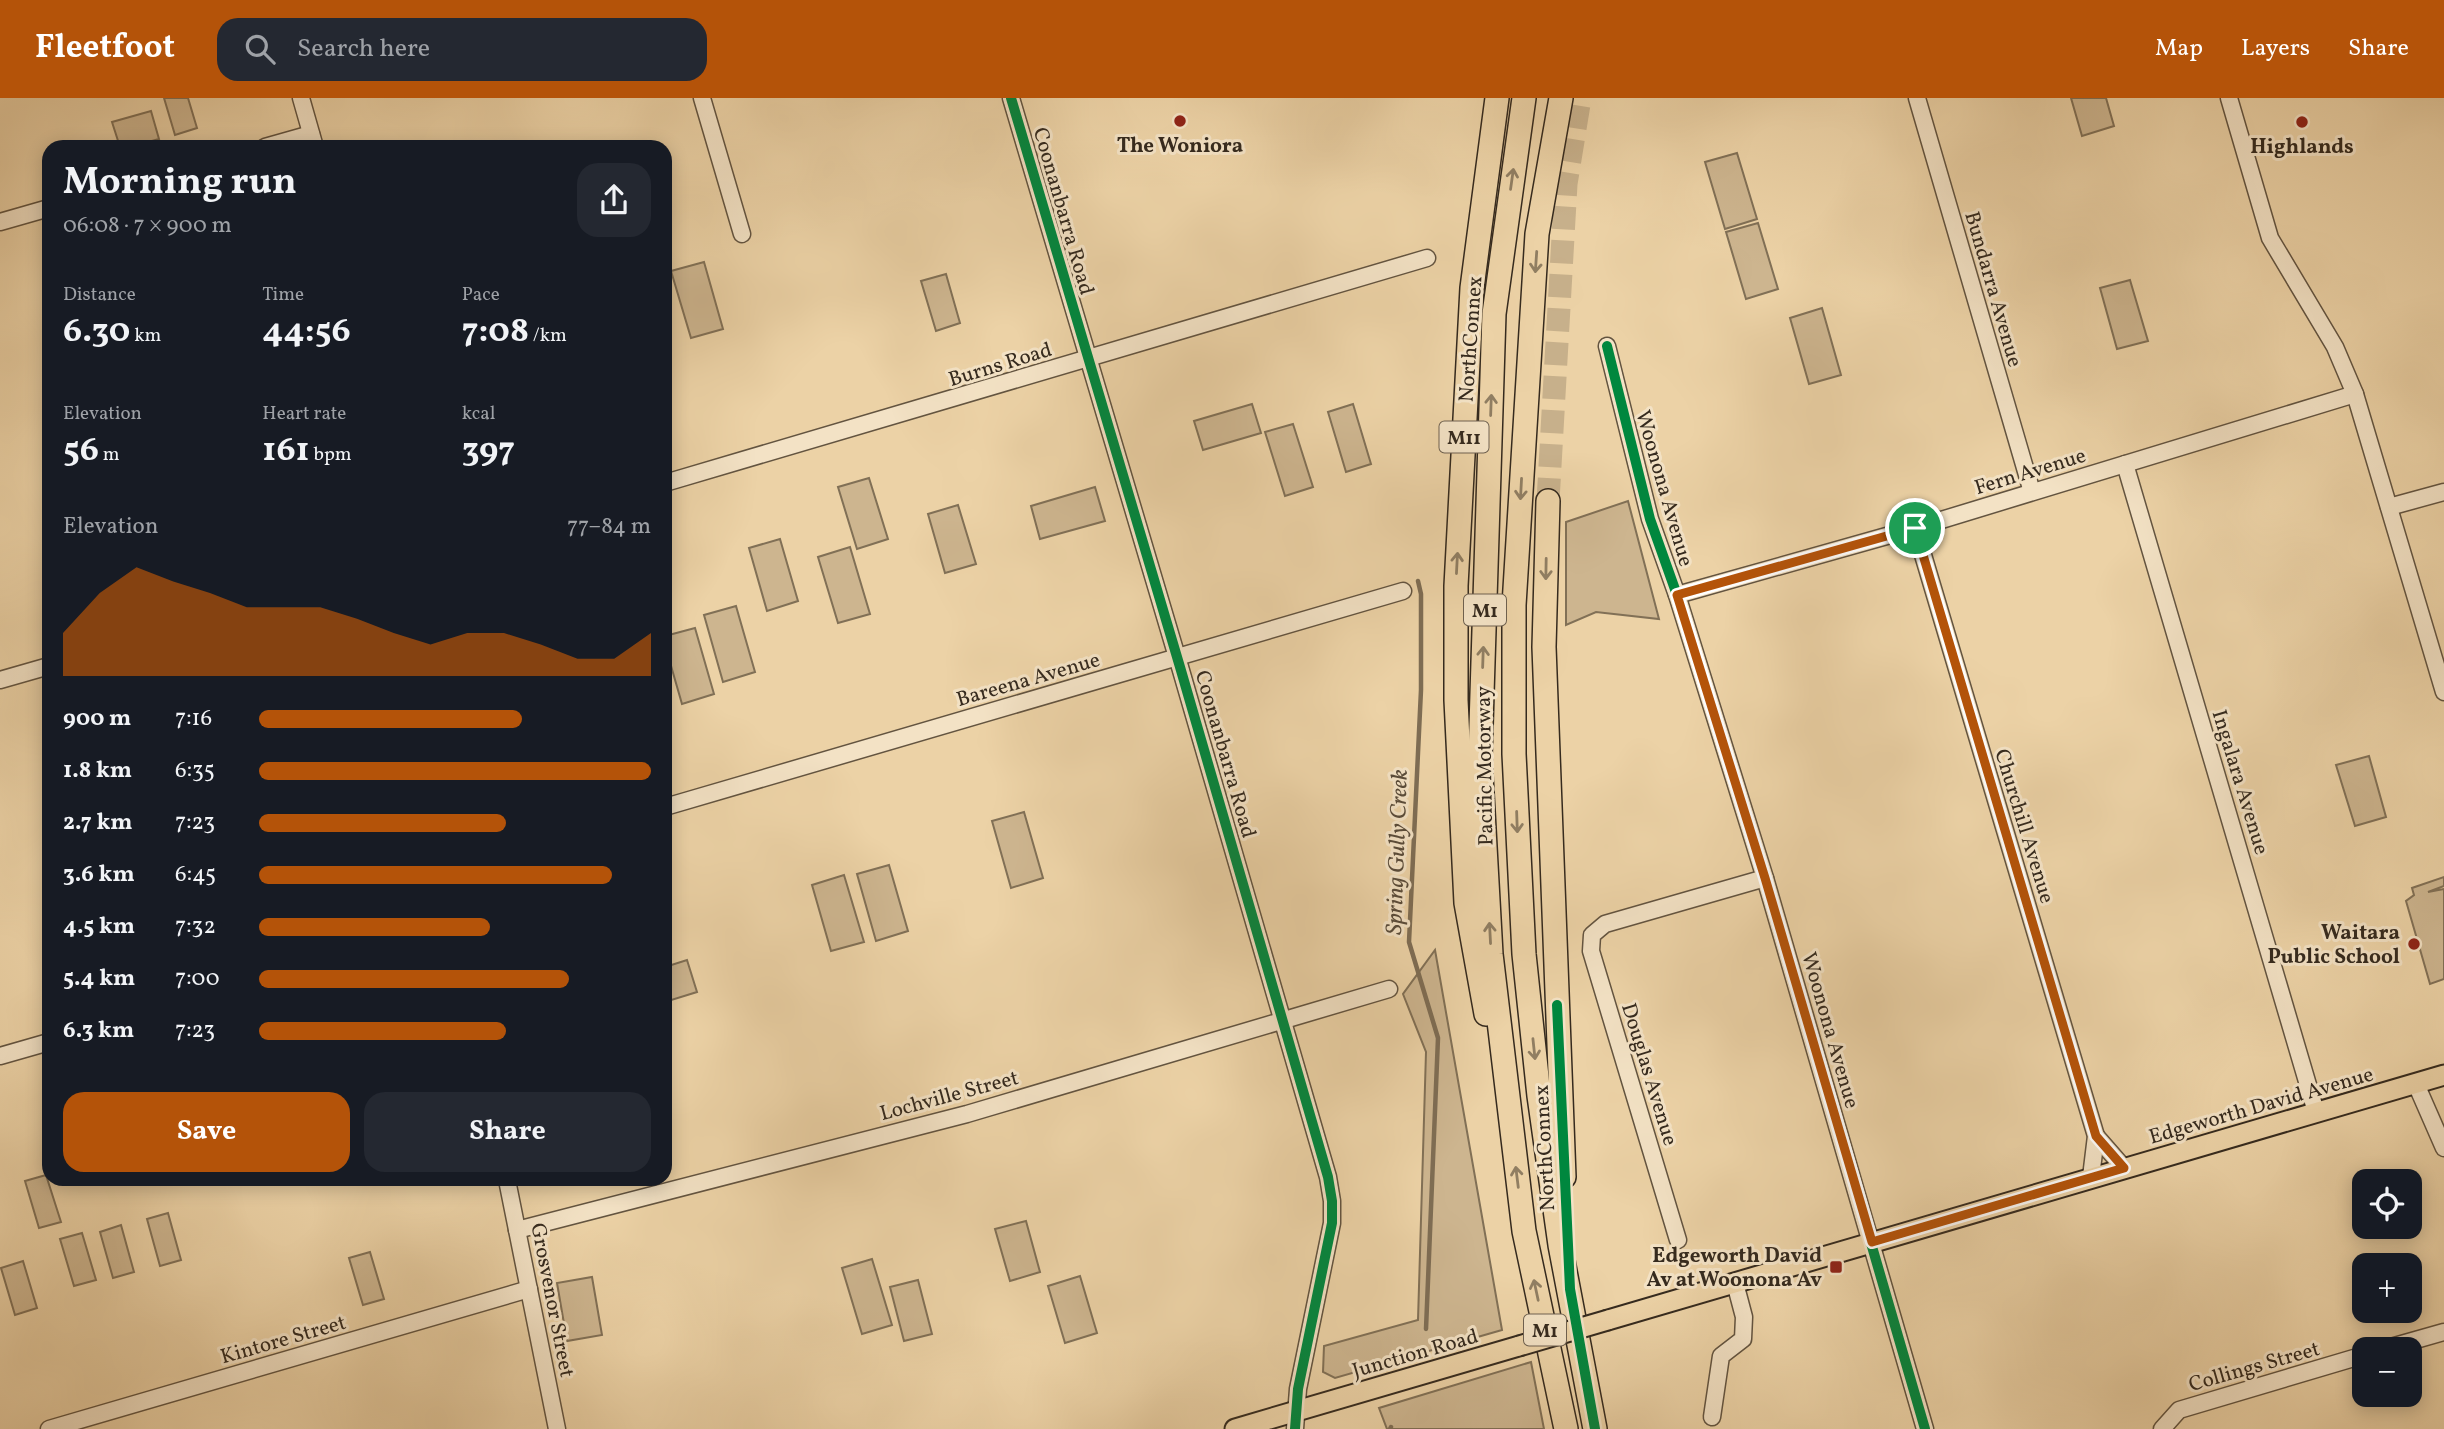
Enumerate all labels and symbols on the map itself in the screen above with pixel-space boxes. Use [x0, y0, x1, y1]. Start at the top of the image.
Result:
marker: The Woniora [1172, 113, 1188, 129]
marker: Highlands [2294, 114, 2310, 130]
street label: Coonanbarra Road [1025, 124, 1100, 299]
place label: The Woniora [1117, 132, 1243, 161]
place label: Highlands [2250, 133, 2354, 162]
one-way arrow [1506, 168, 1519, 191]
street label: Bundarra Avenue [1956, 208, 2029, 371]
one-way arrow [1529, 250, 1542, 273]
street label: NorthConnex [1453, 275, 1490, 403]
street label: Burns Road [945, 336, 1056, 395]
one-way arrow [1485, 394, 1498, 417]
street label: Woonona Avenue [1627, 407, 1700, 570]
road number: M11 [1440, 422, 1488, 452]
street label: Fern Avenue [1971, 442, 2090, 503]
one-way arrow [1514, 477, 1527, 500]
pin [1885, 498, 1945, 558]
one-way arrow [1451, 552, 1464, 575]
one-way arrow [1539, 558, 1553, 581]
road number: M1 [1464, 594, 1506, 625]
street label: Bareena Avenue [953, 646, 1104, 715]
one-way arrow [1476, 646, 1490, 669]
street label: Coonanbarra Road [1187, 667, 1262, 842]
street label: Pacific Motorway [1470, 685, 1501, 846]
street label: Ingalara Avenue [2204, 706, 2275, 858]
street label: Churchill Avenue [1986, 746, 2061, 907]
water label: Spring Gully Creek [1379, 768, 1417, 935]
one-way arrow [1510, 810, 1523, 833]
place label: Waitara Public School [2267, 919, 2400, 972]
one-way arrow [1483, 922, 1496, 945]
marker: Waitara Public School [2406, 936, 2422, 952]
street label: Woonona Avenue [1793, 949, 1866, 1112]
street label: Douglas Avenue [1613, 1000, 1684, 1149]
one-way arrow [1528, 1037, 1541, 1060]
street label: Edgeworth David Avenue [2146, 1060, 2377, 1152]
street label: Lochville Street [877, 1064, 1022, 1129]
street label: NorthConnex [1528, 1084, 1563, 1212]
one-way arrow [1511, 1166, 1524, 1189]
street label: Grosvenor Street [522, 1221, 581, 1380]
place label: Edgeworth David Av at Woonona Av [1647, 1242, 1822, 1295]
marker: Edgeworth David Av at Woonona Av [1828, 1259, 1844, 1275]
one-way arrow [1529, 1279, 1543, 1302]
street label: Kintore Street [217, 1309, 350, 1372]
road number: M1 [1524, 1314, 1566, 1346]
street label: Junction Road [1349, 1323, 1482, 1386]
street label: Collings Street [2186, 1335, 2323, 1400]

